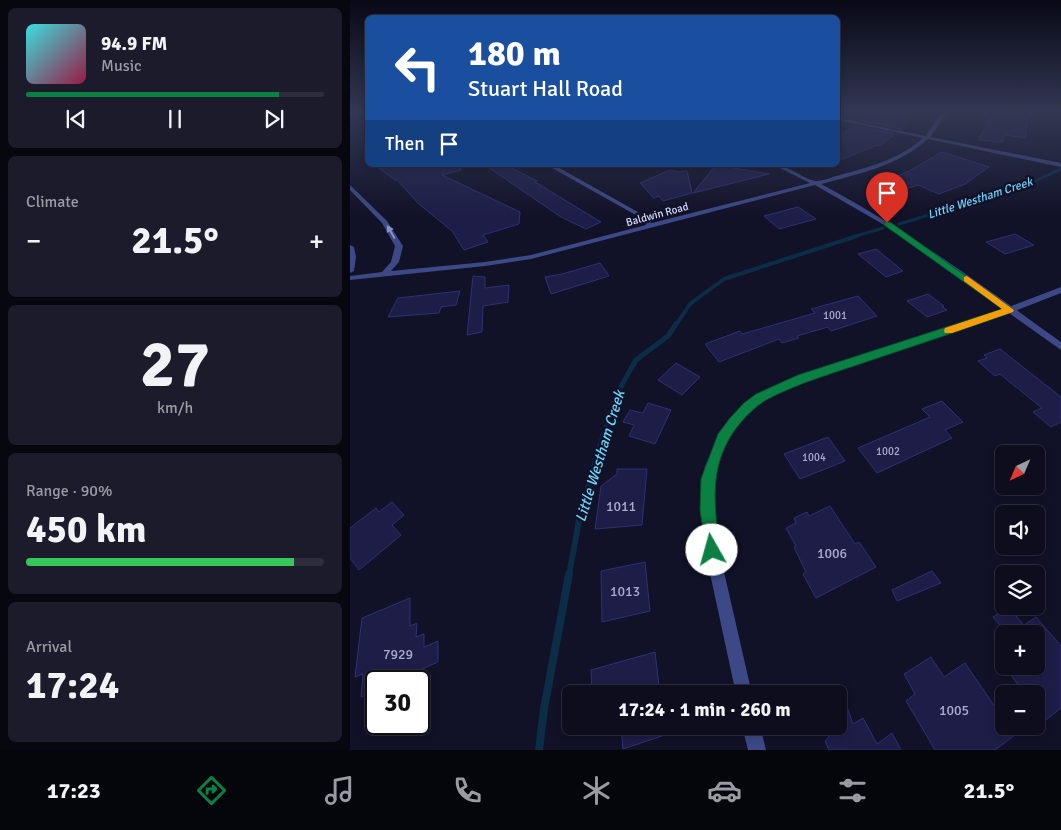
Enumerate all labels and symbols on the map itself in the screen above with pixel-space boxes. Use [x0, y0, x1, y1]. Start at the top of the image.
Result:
pin [866, 172, 908, 223]
water label: Little Westham Creek [926, 174, 1035, 222]
street label: Baldwin Road [624, 200, 690, 229]
one-way arrow [387, 226, 396, 239]
house number: 1001 [823, 309, 847, 322]
water label: Little Westham Creek [571, 387, 629, 524]
house number: 1002 [876, 445, 900, 458]
north arrow [995, 445, 1045, 495]
house number: 1004 [802, 451, 826, 464]
house number: 1011 [606, 498, 636, 515]
position arrow [685, 523, 737, 575]
house number: 1006 [817, 545, 847, 562]
house number: 1013 [610, 583, 640, 600]
house number: 7929 [383, 646, 413, 663]
speed limit sign: 30 [365, 670, 430, 735]
house number: 1005 [939, 702, 969, 719]

